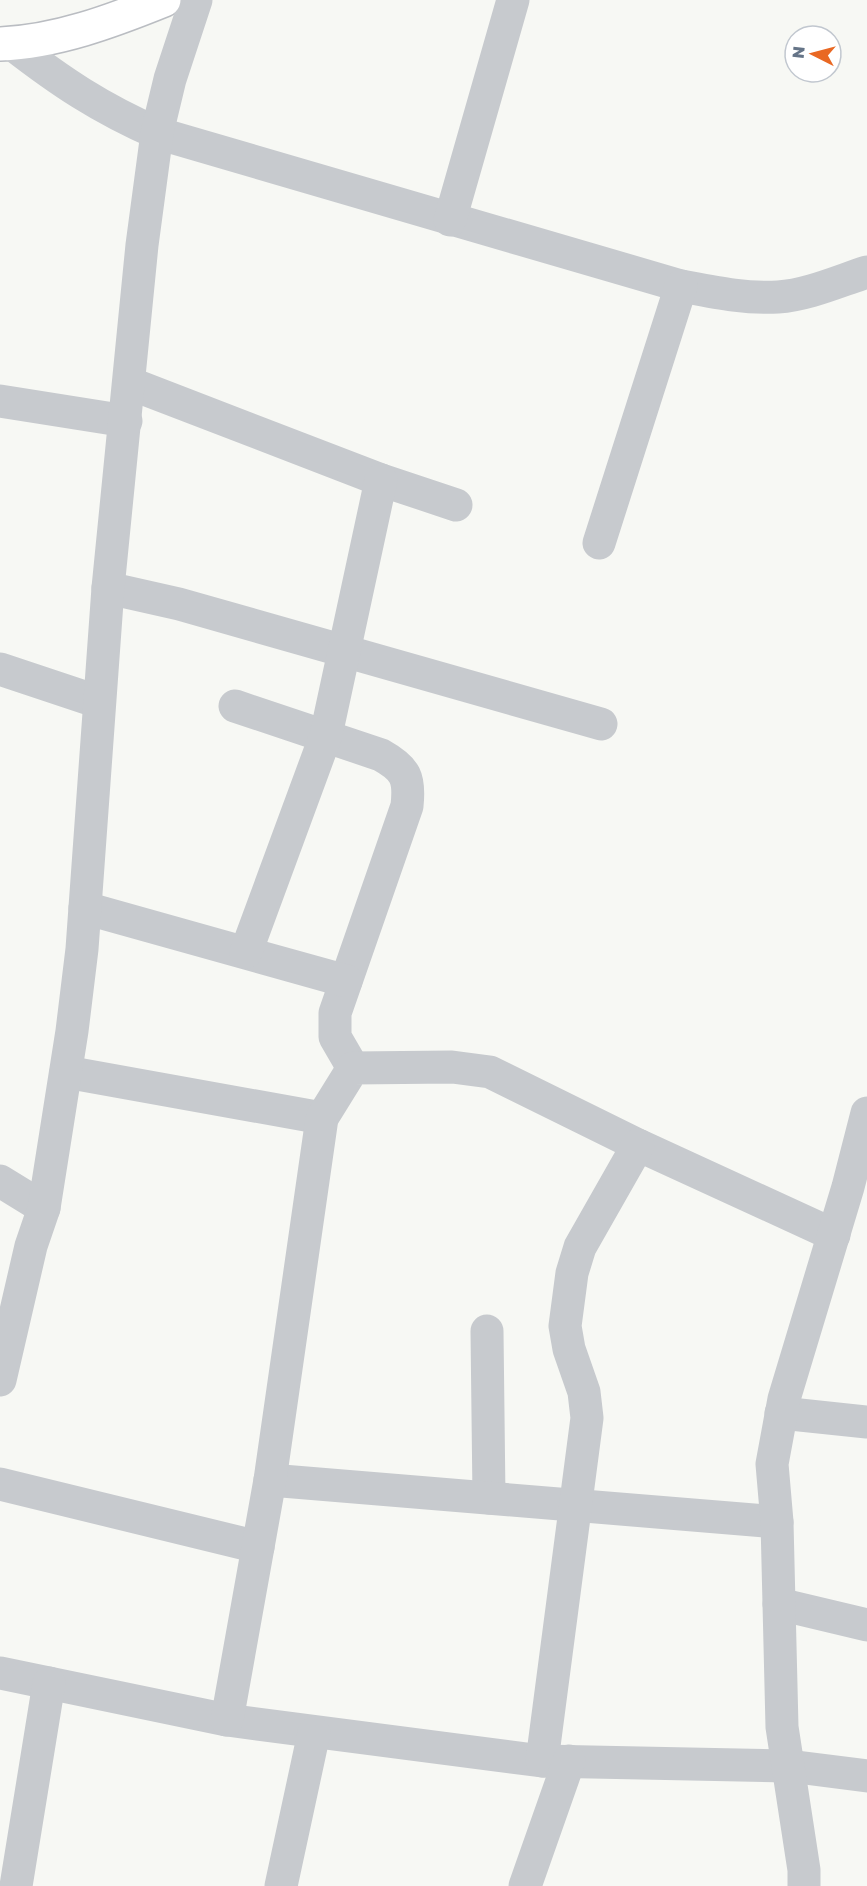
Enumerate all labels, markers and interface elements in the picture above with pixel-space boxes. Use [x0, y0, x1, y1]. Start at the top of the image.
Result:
north arrow [783, 24, 843, 84]
text: N [788, 45, 809, 60]

